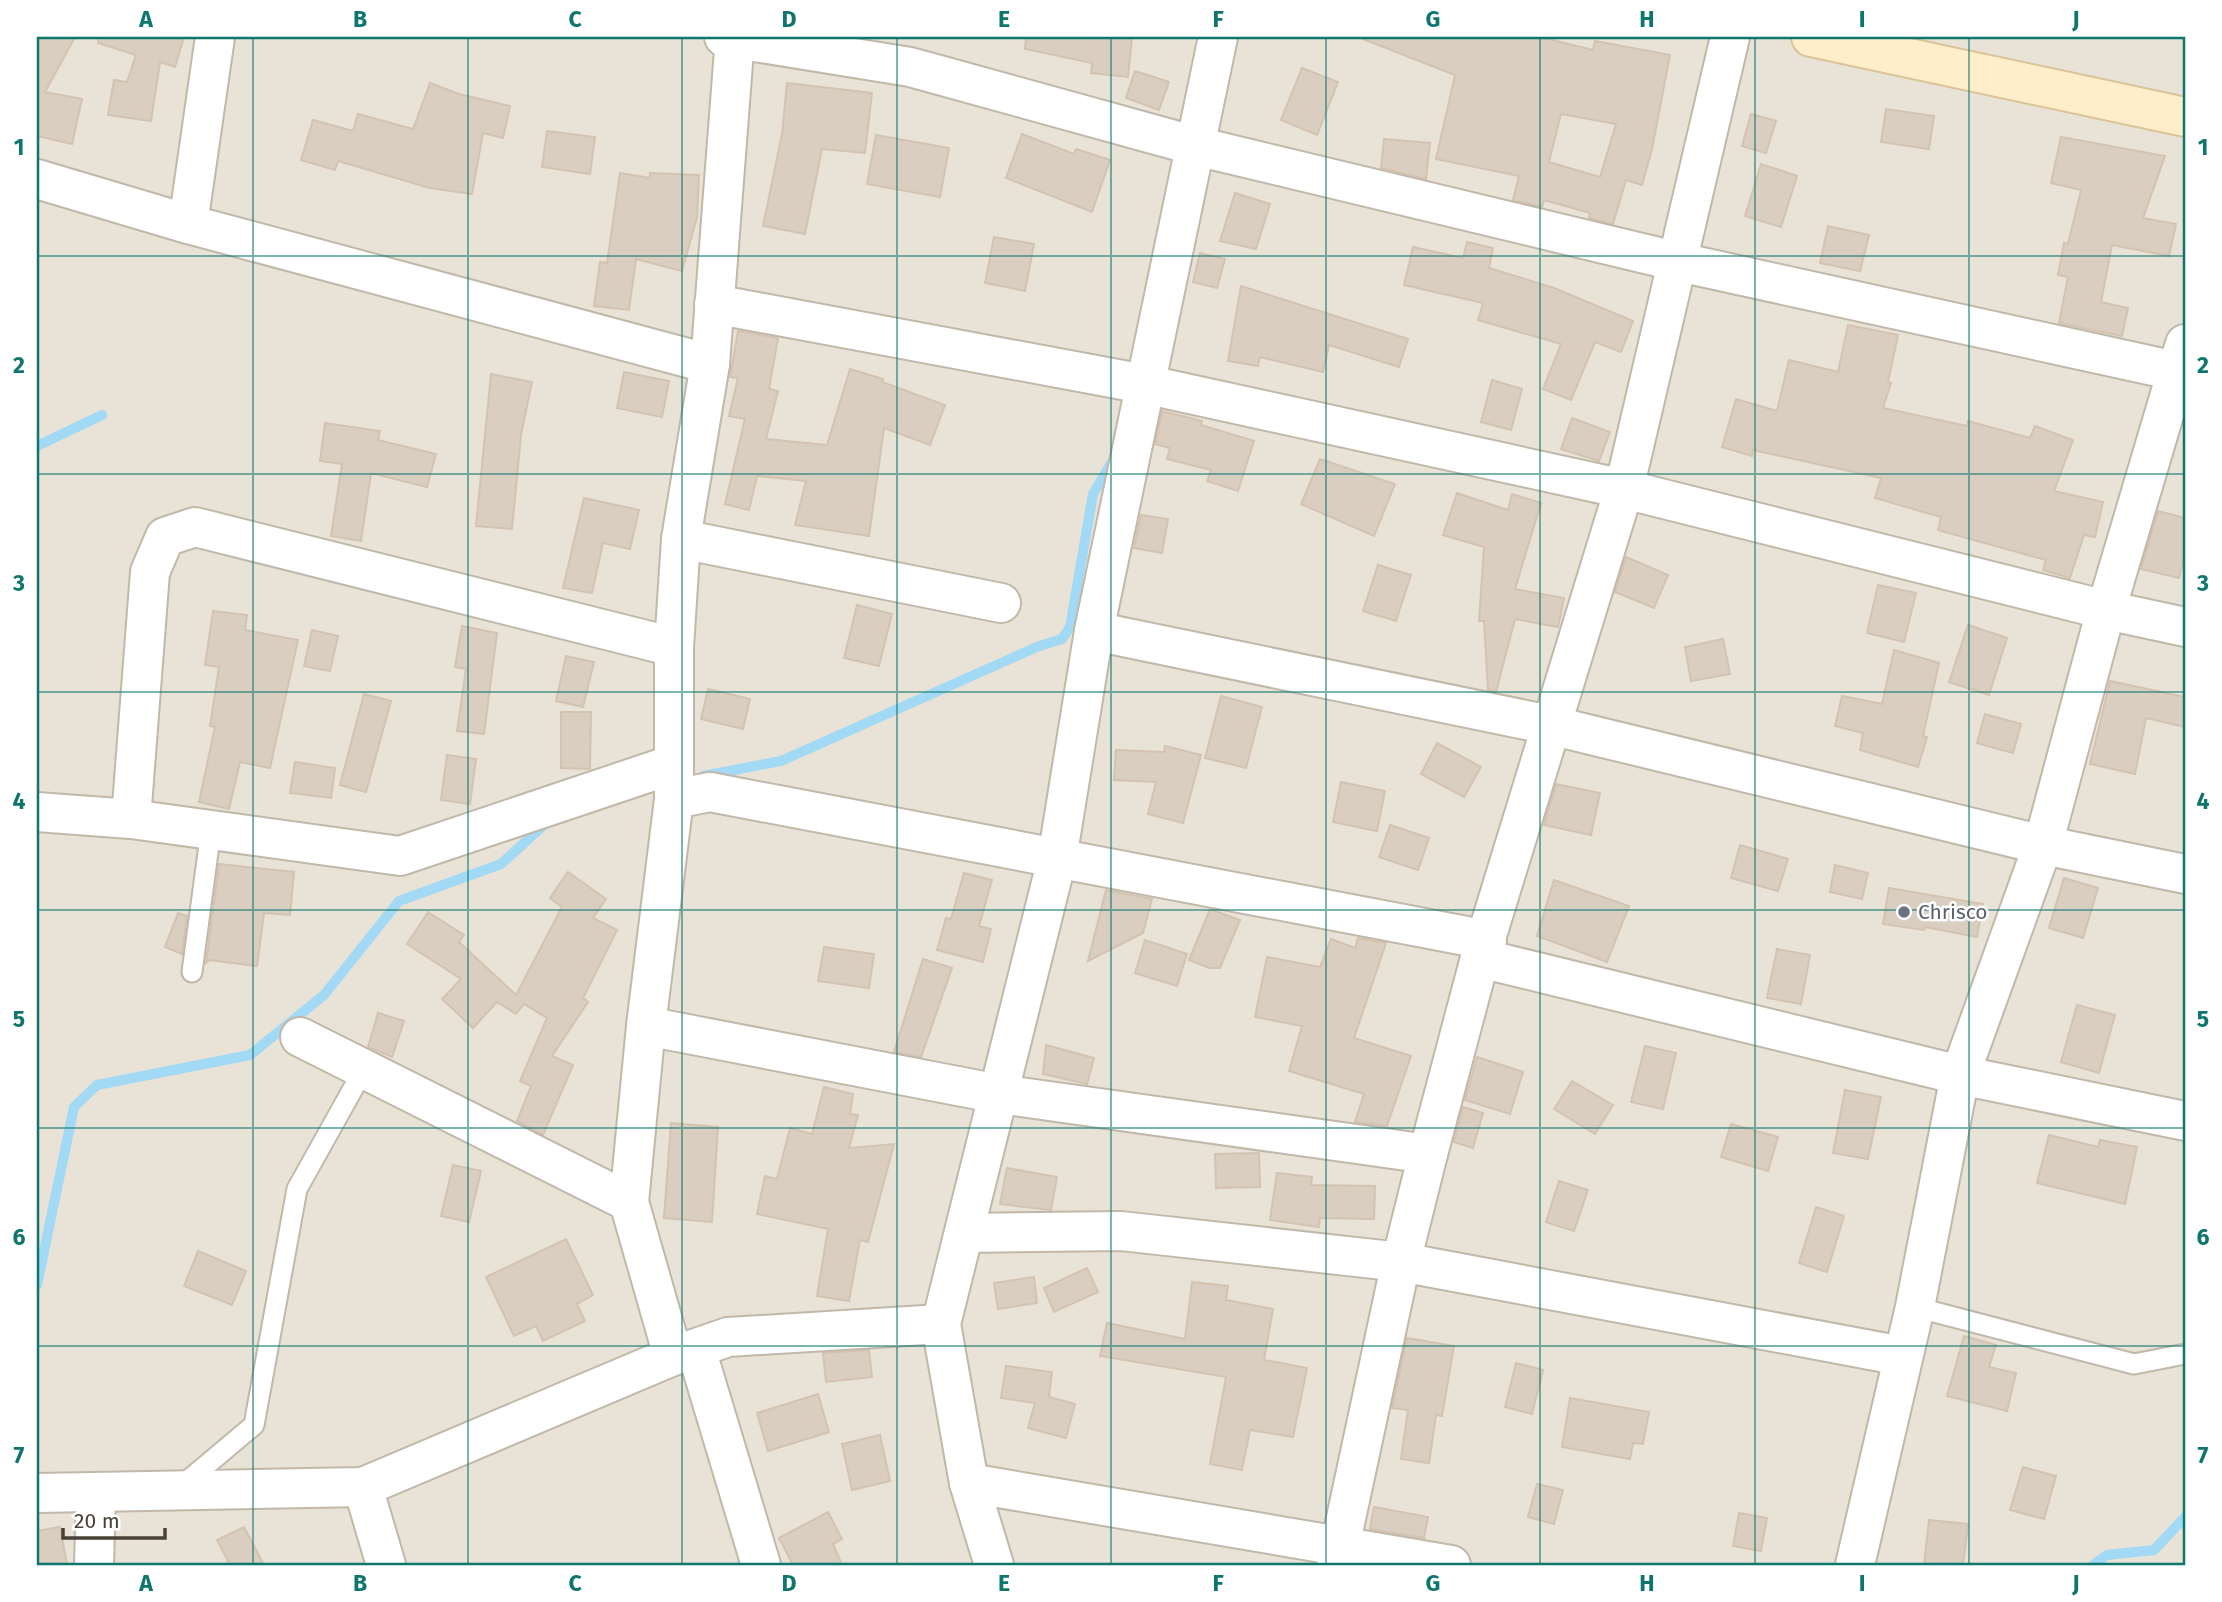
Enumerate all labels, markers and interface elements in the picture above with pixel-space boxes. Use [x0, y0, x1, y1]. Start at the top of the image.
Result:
text: A [138, 5, 153, 33]
text: B [353, 5, 367, 33]
text: C [568, 5, 582, 33]
text: D [782, 5, 797, 33]
text: E [998, 5, 1010, 33]
text: F [1212, 5, 1224, 33]
text: G [1426, 5, 1440, 33]
text: H [1639, 5, 1655, 33]
text: I [1859, 5, 1865, 33]
text: J [2071, 5, 2080, 33]
text: 1 [14, 133, 24, 161]
text: 1 [2198, 133, 2208, 161]
text: 2 [13, 351, 25, 379]
text: 2 [2197, 351, 2209, 379]
text: 3 [12, 569, 25, 597]
text: 3 [2196, 569, 2209, 597]
text: 4 [13, 787, 26, 815]
text: 4 [2197, 787, 2210, 815]
place label: Chrisco [1918, 899, 1988, 925]
marker: Chrisco [1896, 904, 1912, 920]
text: 5 [13, 1005, 25, 1033]
text: 5 [2197, 1005, 2209, 1033]
text: 6 [13, 1223, 26, 1251]
text: 6 [2197, 1223, 2210, 1251]
text: 7 [14, 1441, 25, 1469]
text: 7 [2198, 1441, 2209, 1469]
scale bar [63, 1497, 164, 1541]
text: 20 m [74, 1508, 120, 1534]
text: A [138, 1569, 153, 1597]
text: B [353, 1569, 367, 1597]
text: C [568, 1569, 582, 1597]
text: D [782, 1569, 797, 1597]
text: E [998, 1569, 1010, 1597]
text: F [1212, 1569, 1224, 1597]
text: G [1426, 1569, 1440, 1597]
text: H [1639, 1569, 1655, 1597]
text: I [1859, 1569, 1865, 1597]
text: J [2071, 1569, 2080, 1597]

